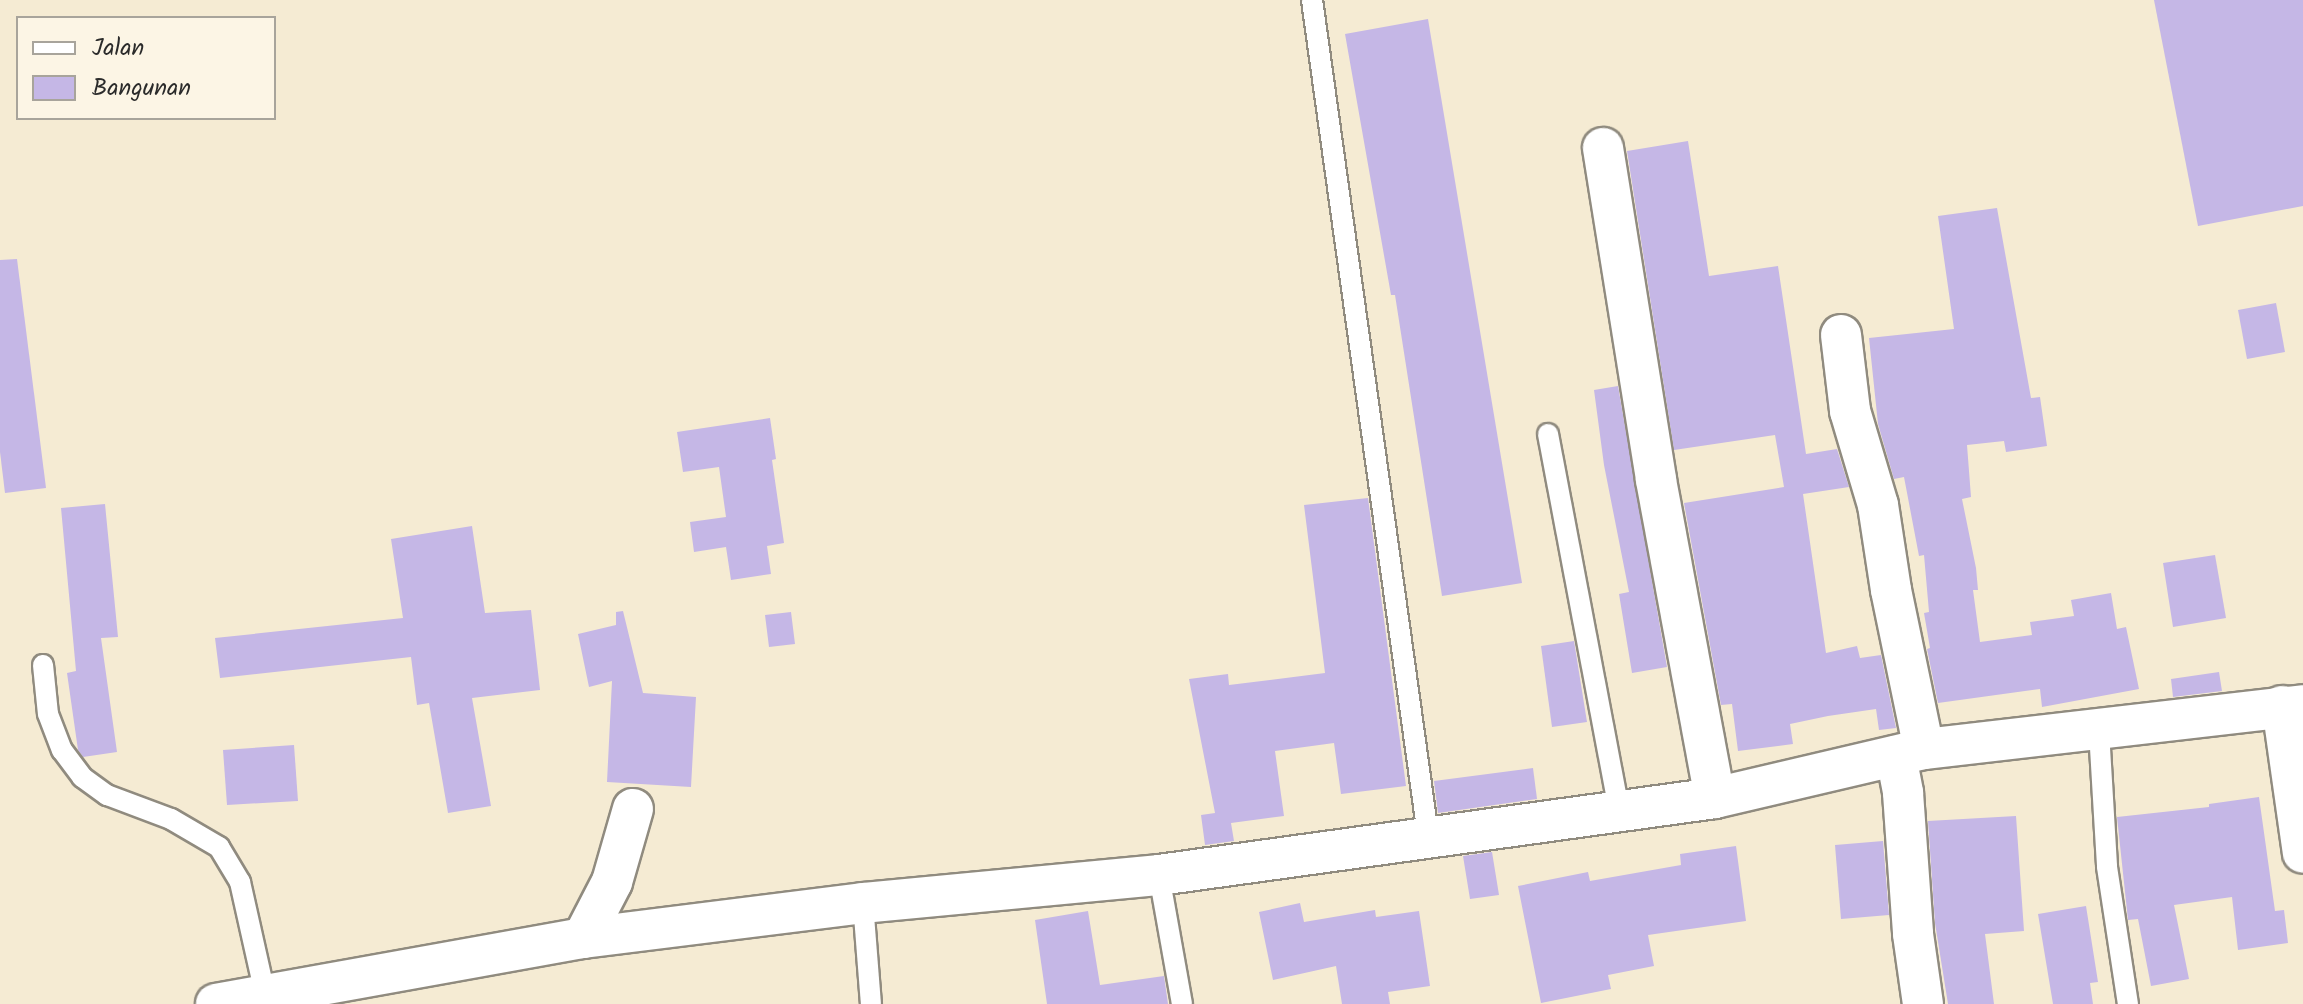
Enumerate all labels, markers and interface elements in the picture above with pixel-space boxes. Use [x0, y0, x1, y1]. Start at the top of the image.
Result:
legend [16, 16, 276, 120]
text: Jalan [92, 29, 144, 68]
text: Bangunan [92, 69, 191, 108]

